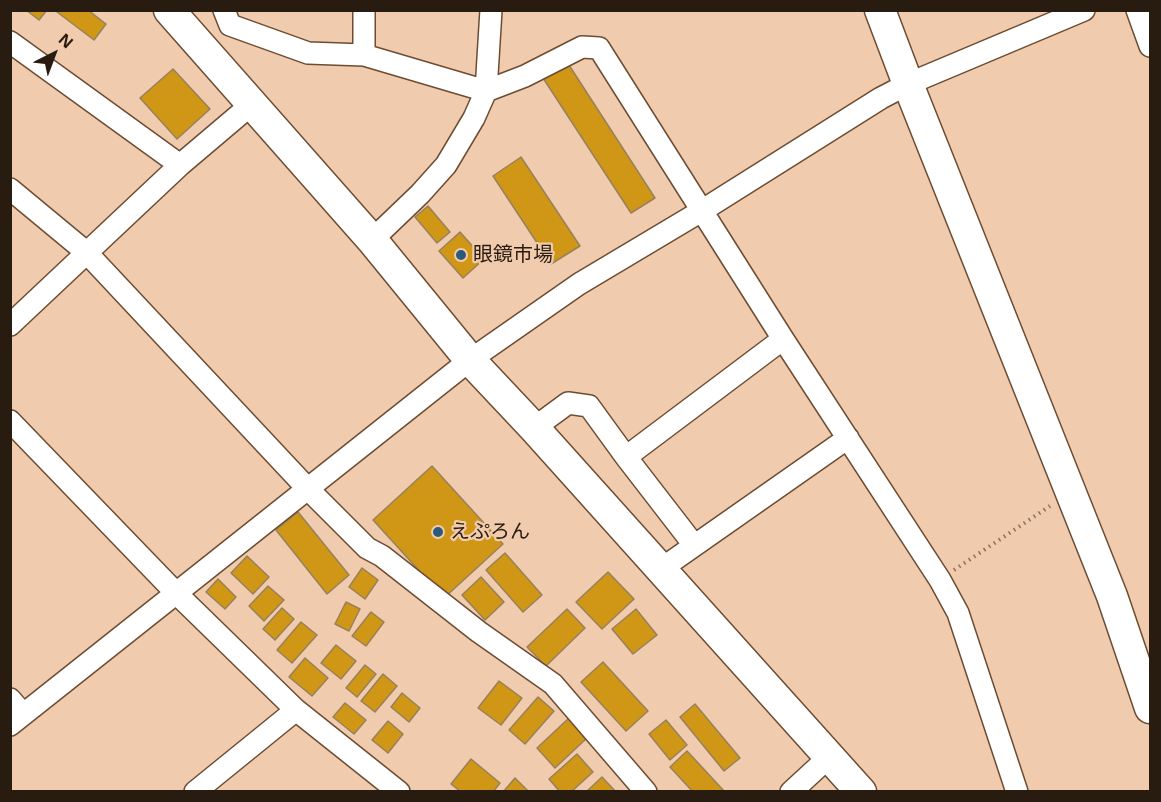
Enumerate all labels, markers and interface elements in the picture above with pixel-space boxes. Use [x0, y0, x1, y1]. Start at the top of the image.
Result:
north arrow [24, 24, 84, 84]
text: N [54, 28, 78, 53]
place label: 眼鏡市場 [473, 243, 553, 267]
marker: 眼鏡市場 [454, 248, 468, 262]
place label: えぷろん [450, 520, 530, 544]
marker: えぷろん [431, 525, 445, 539]

